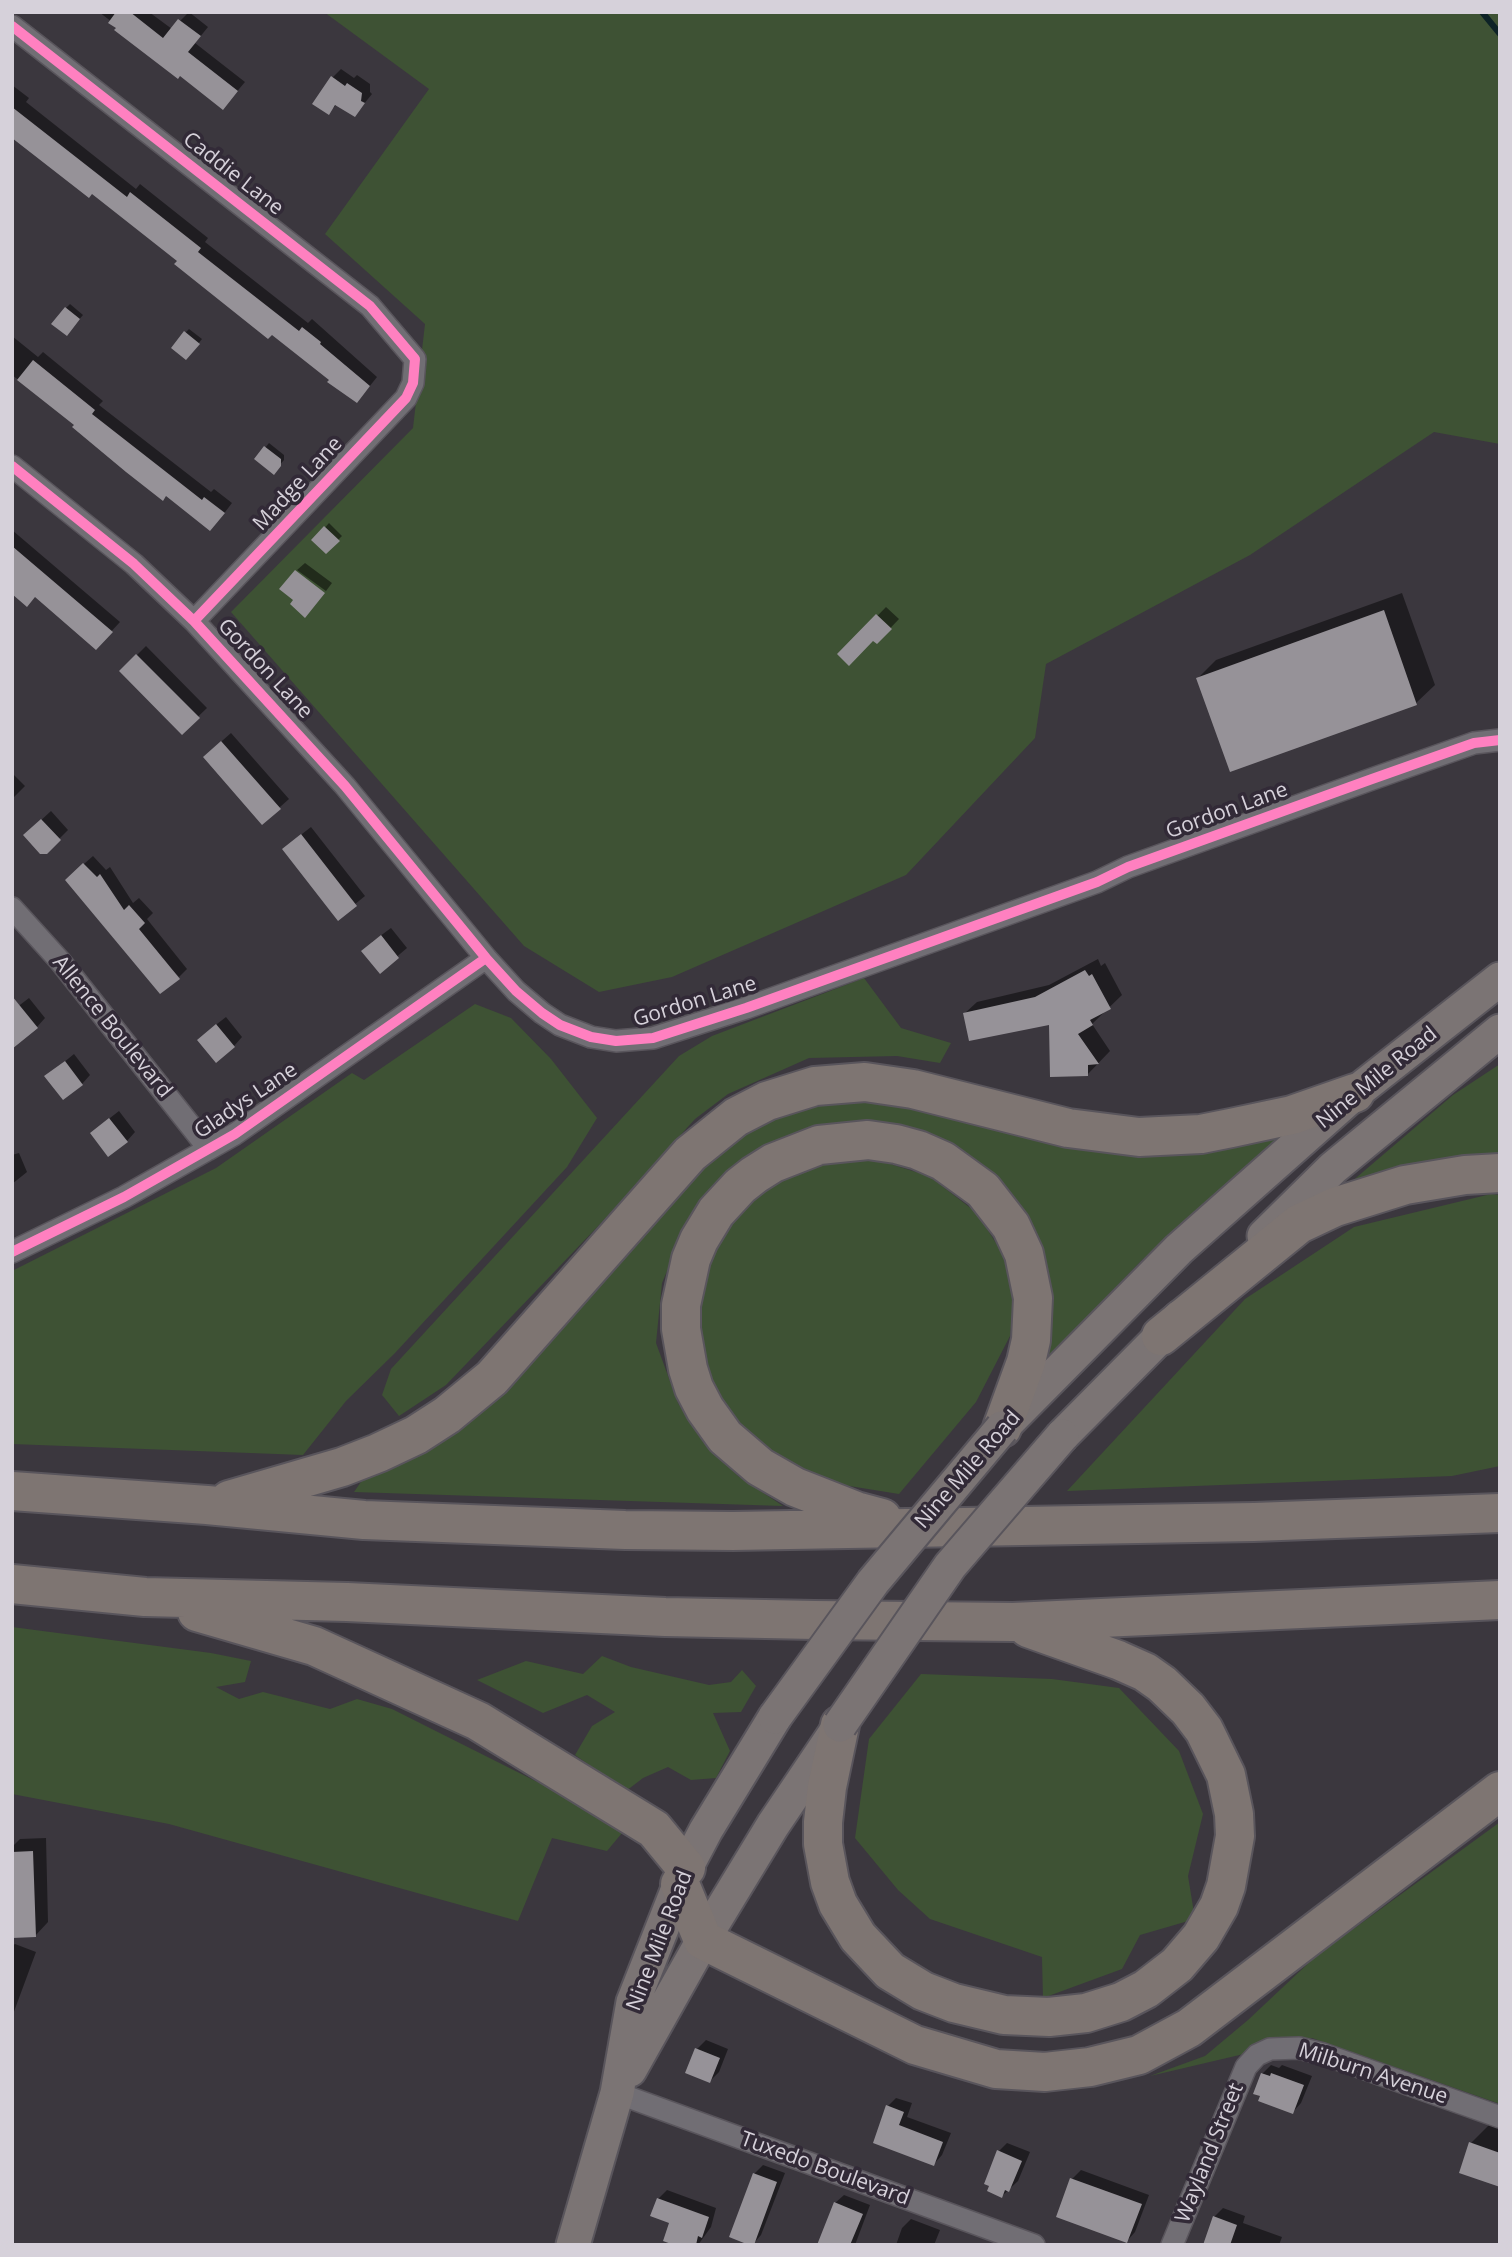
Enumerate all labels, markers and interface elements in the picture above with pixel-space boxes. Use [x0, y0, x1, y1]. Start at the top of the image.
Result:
street label: Caddie Lane [178, 127, 288, 221]
street label: Madge Lane [248, 432, 348, 536]
street label: Gordon Lane [212, 614, 318, 724]
street label: Gordon Lane [1163, 777, 1291, 845]
street label: Allence Boulevard [47, 951, 177, 1103]
street label: Gordon Lane [630, 971, 760, 1033]
street label: Nine Mile Road [1312, 1022, 1442, 1134]
street label: Gladys Lane [190, 1057, 302, 1145]
street label: Nine Mile Road [910, 1406, 1026, 1534]
street label: Nine Mile Road [622, 1867, 698, 2015]
street label: Milburn Avenue [1295, 2038, 1451, 2110]
street label: Wayland Street [1171, 2079, 1249, 2227]
street label: Tuxedo Boulevard [737, 2127, 913, 2211]

